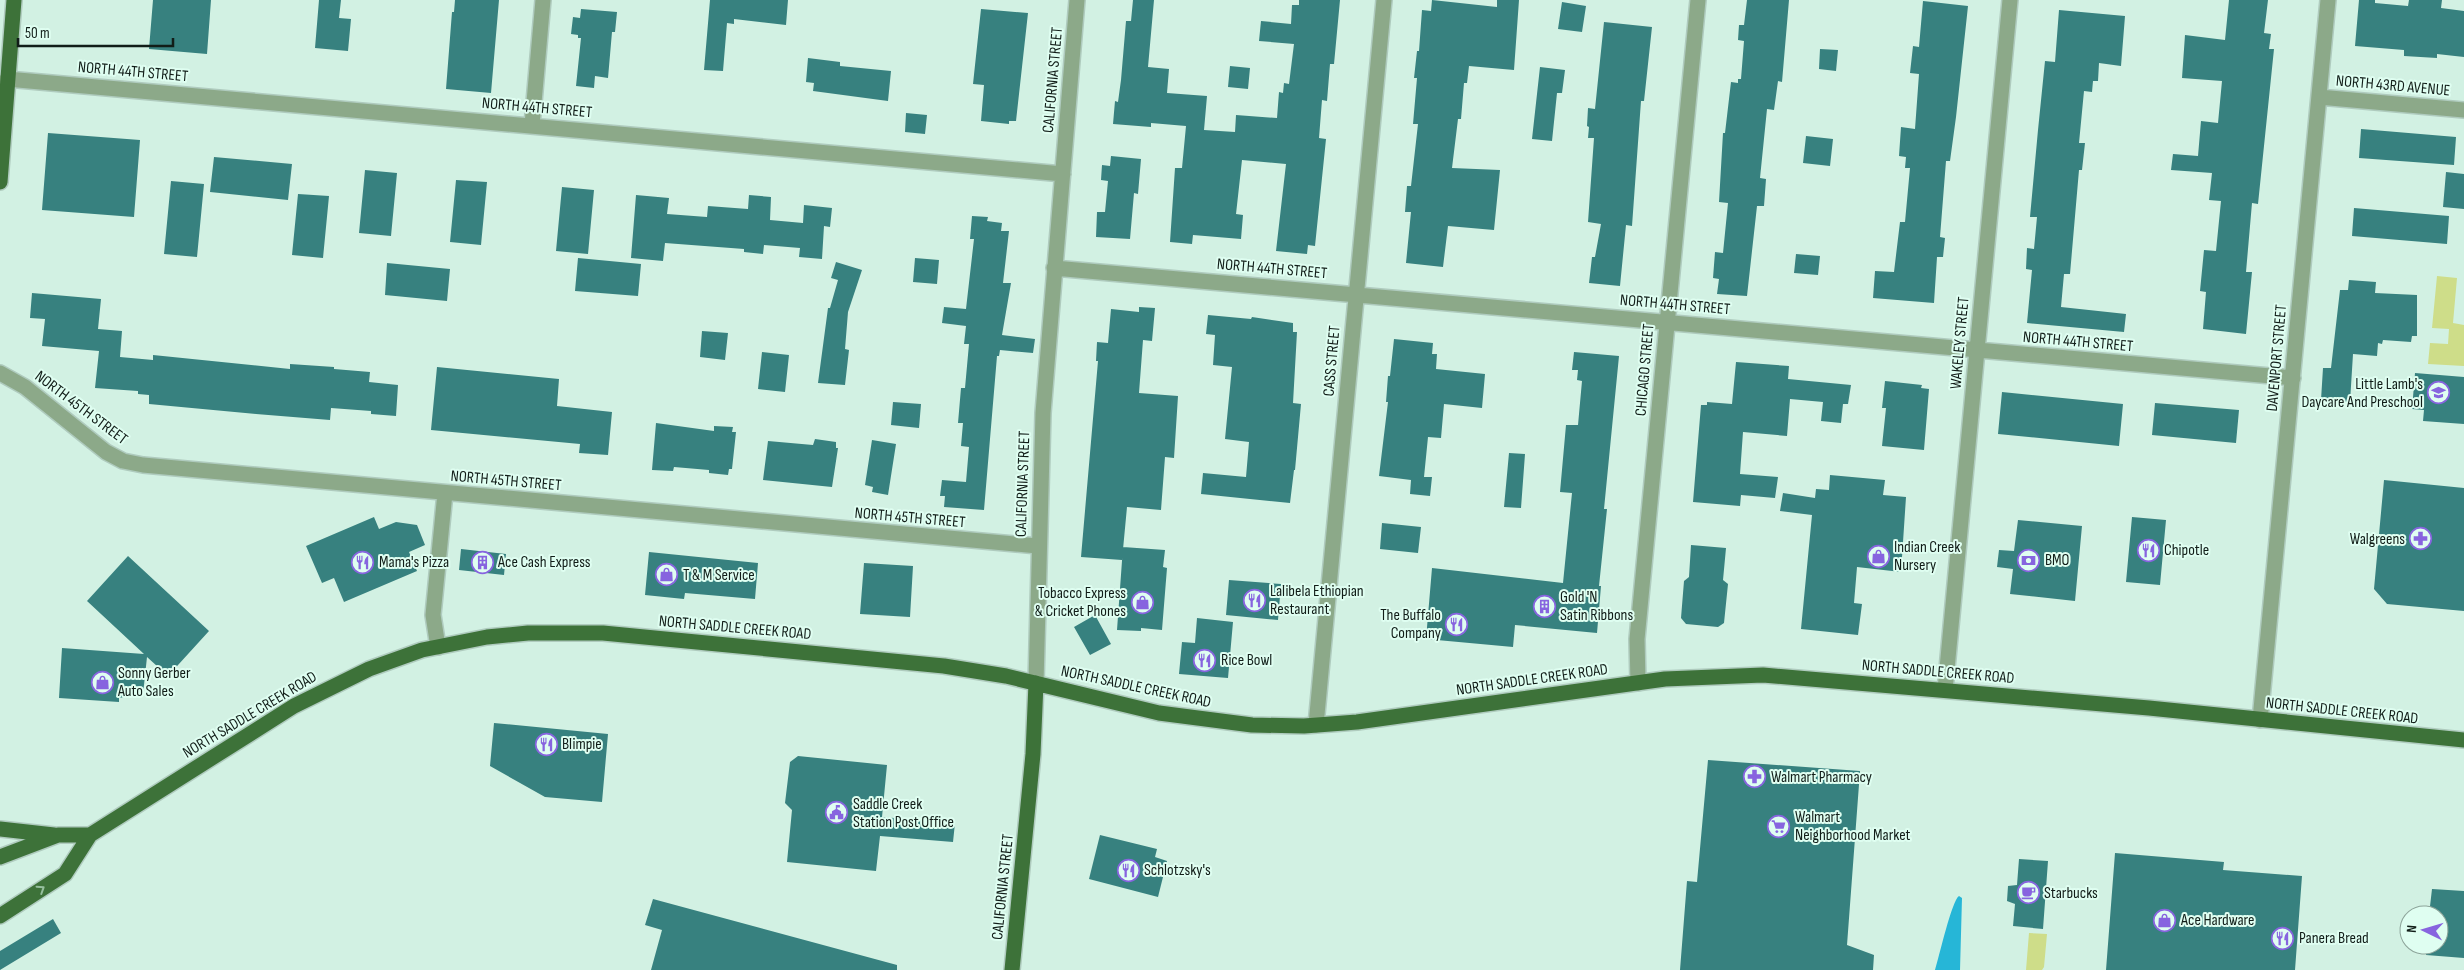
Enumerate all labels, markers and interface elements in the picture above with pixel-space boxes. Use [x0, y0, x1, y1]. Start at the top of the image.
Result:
scale bar [18, 15, 172, 47]
text: 50 m [25, 24, 50, 43]
street label: CALIFORNIA STREET [1039, 26, 1067, 134]
street label: NORTH 44TH STREET [77, 58, 189, 86]
street label: NORTH 43RD AVENUE [2335, 72, 2451, 100]
street label: NORTH 44TH STREET [481, 94, 593, 122]
street label: NORTH 44TH STREET [1216, 255, 1328, 283]
street label: NORTH 44TH STREET [1619, 291, 1731, 319]
street label: WAKELEY STREET [1946, 296, 1974, 390]
street label: DAVENPORT STREET [2263, 303, 2291, 412]
street label: CHICAGO STREET [1632, 323, 1659, 417]
street label: CASS STREET [1319, 324, 1345, 397]
street label: NORTH 44TH STREET [2022, 328, 2134, 356]
street label: NORTH 45TH STREET [31, 367, 131, 449]
place label: Little Lamb's Daycare And Preschool [2301, 375, 2423, 412]
school or university icon: Little Lamb's Daycare And Preschool [2427, 381, 2451, 405]
street label: CALIFORNIA STREET [1012, 430, 1034, 537]
street label: NORTH 45TH STREET [450, 467, 563, 495]
street label: NORTH 45TH STREET [854, 504, 967, 532]
pharmacy icon: Walgreens [2409, 527, 2433, 551]
place label: Walgreens [2350, 530, 2405, 549]
place label: Indian Creek Nursery [1894, 538, 1960, 575]
restaurant icon: Chipotle [2136, 538, 2160, 562]
place label: Chipotle [2164, 541, 2209, 560]
shop icon: Indian Creek Nursery [1866, 544, 1890, 568]
bank icon: BMO [2017, 548, 2041, 572]
restaurant icon: Mama's Pizza [351, 550, 375, 574]
building icon: Ace Cash Express [470, 550, 494, 574]
place label: BMO [2045, 551, 2070, 570]
place label: Mama's Pizza [379, 553, 449, 572]
place label: Ace Cash Express [497, 553, 591, 572]
shop icon: T & M Service [655, 563, 679, 587]
place label: T & M Service [683, 566, 755, 585]
place label: Lalibela Ethiopian Restaurant [1270, 582, 1364, 619]
place label: Tobacco Express & Cricket Phones [1035, 584, 1126, 621]
restaurant icon: Lalibela Ethiopian Restaurant [1242, 588, 1266, 612]
place label: Gold 'N Satin Ribbons [1560, 588, 1633, 625]
shop icon: Tobacco Express & Cricket Phones [1130, 590, 1154, 614]
building icon: Gold 'N Satin Ribbons [1532, 594, 1556, 618]
place label: The Buffalo Company [1380, 606, 1441, 643]
street label: NORTH SADDLE CREEK ROAD [658, 612, 812, 644]
restaurant icon: The Buffalo Company [1445, 612, 1469, 636]
restaurant icon: Rice Bowl [1193, 648, 1217, 672]
place label: Rice Bowl [1221, 651, 1272, 670]
street label: NORTH SADDLE CREEK ROAD [1861, 656, 2015, 688]
street label: NORTH SADDLE CREEK ROAD [1455, 660, 1609, 700]
street label: NORTH SADDLE CREEK ROAD [1059, 662, 1213, 712]
place label: Sonny Gerber Auto Sales [117, 664, 191, 701]
street label: NORTH SADDLE CREEK ROAD [180, 667, 321, 763]
shop icon: Sonny Gerber Auto Sales [90, 670, 114, 694]
street label: NORTH SADDLE CREEK ROAD [2265, 694, 2419, 728]
restaurant icon: Blimpie [534, 732, 558, 756]
place label: Blimpie [562, 735, 602, 754]
pharmacy icon: Walmart Pharmacy [1743, 765, 1767, 789]
place label: Walmart Pharmacy [1771, 768, 1872, 787]
place label: Saddle Creek Station Post Office [853, 795, 954, 832]
public building icon: Saddle Creek Station Post Office [825, 801, 849, 825]
place label: Walmart Neighborhood Market [1795, 808, 1911, 845]
supermarket icon: Walmart Neighborhood Market [1767, 814, 1791, 838]
street label: CALIFORNIA STREET [988, 833, 1018, 941]
restaurant icon: Schlotzsky's [1116, 858, 1140, 882]
place label: Schlotzsky's [1144, 861, 1211, 880]
cafe icon: Starbucks [2016, 881, 2040, 905]
place label: Starbucks [2044, 884, 2098, 903]
one-way arrow [36, 886, 45, 896]
north arrow [2399, 905, 2449, 955]
shop icon: Ace Hardware [2153, 908, 2177, 932]
place label: Ace Hardware [2180, 911, 2254, 930]
text: N [2403, 924, 2420, 933]
restaurant icon: Panera Bread [2271, 926, 2295, 950]
place label: Panera Bread [2299, 929, 2369, 948]

